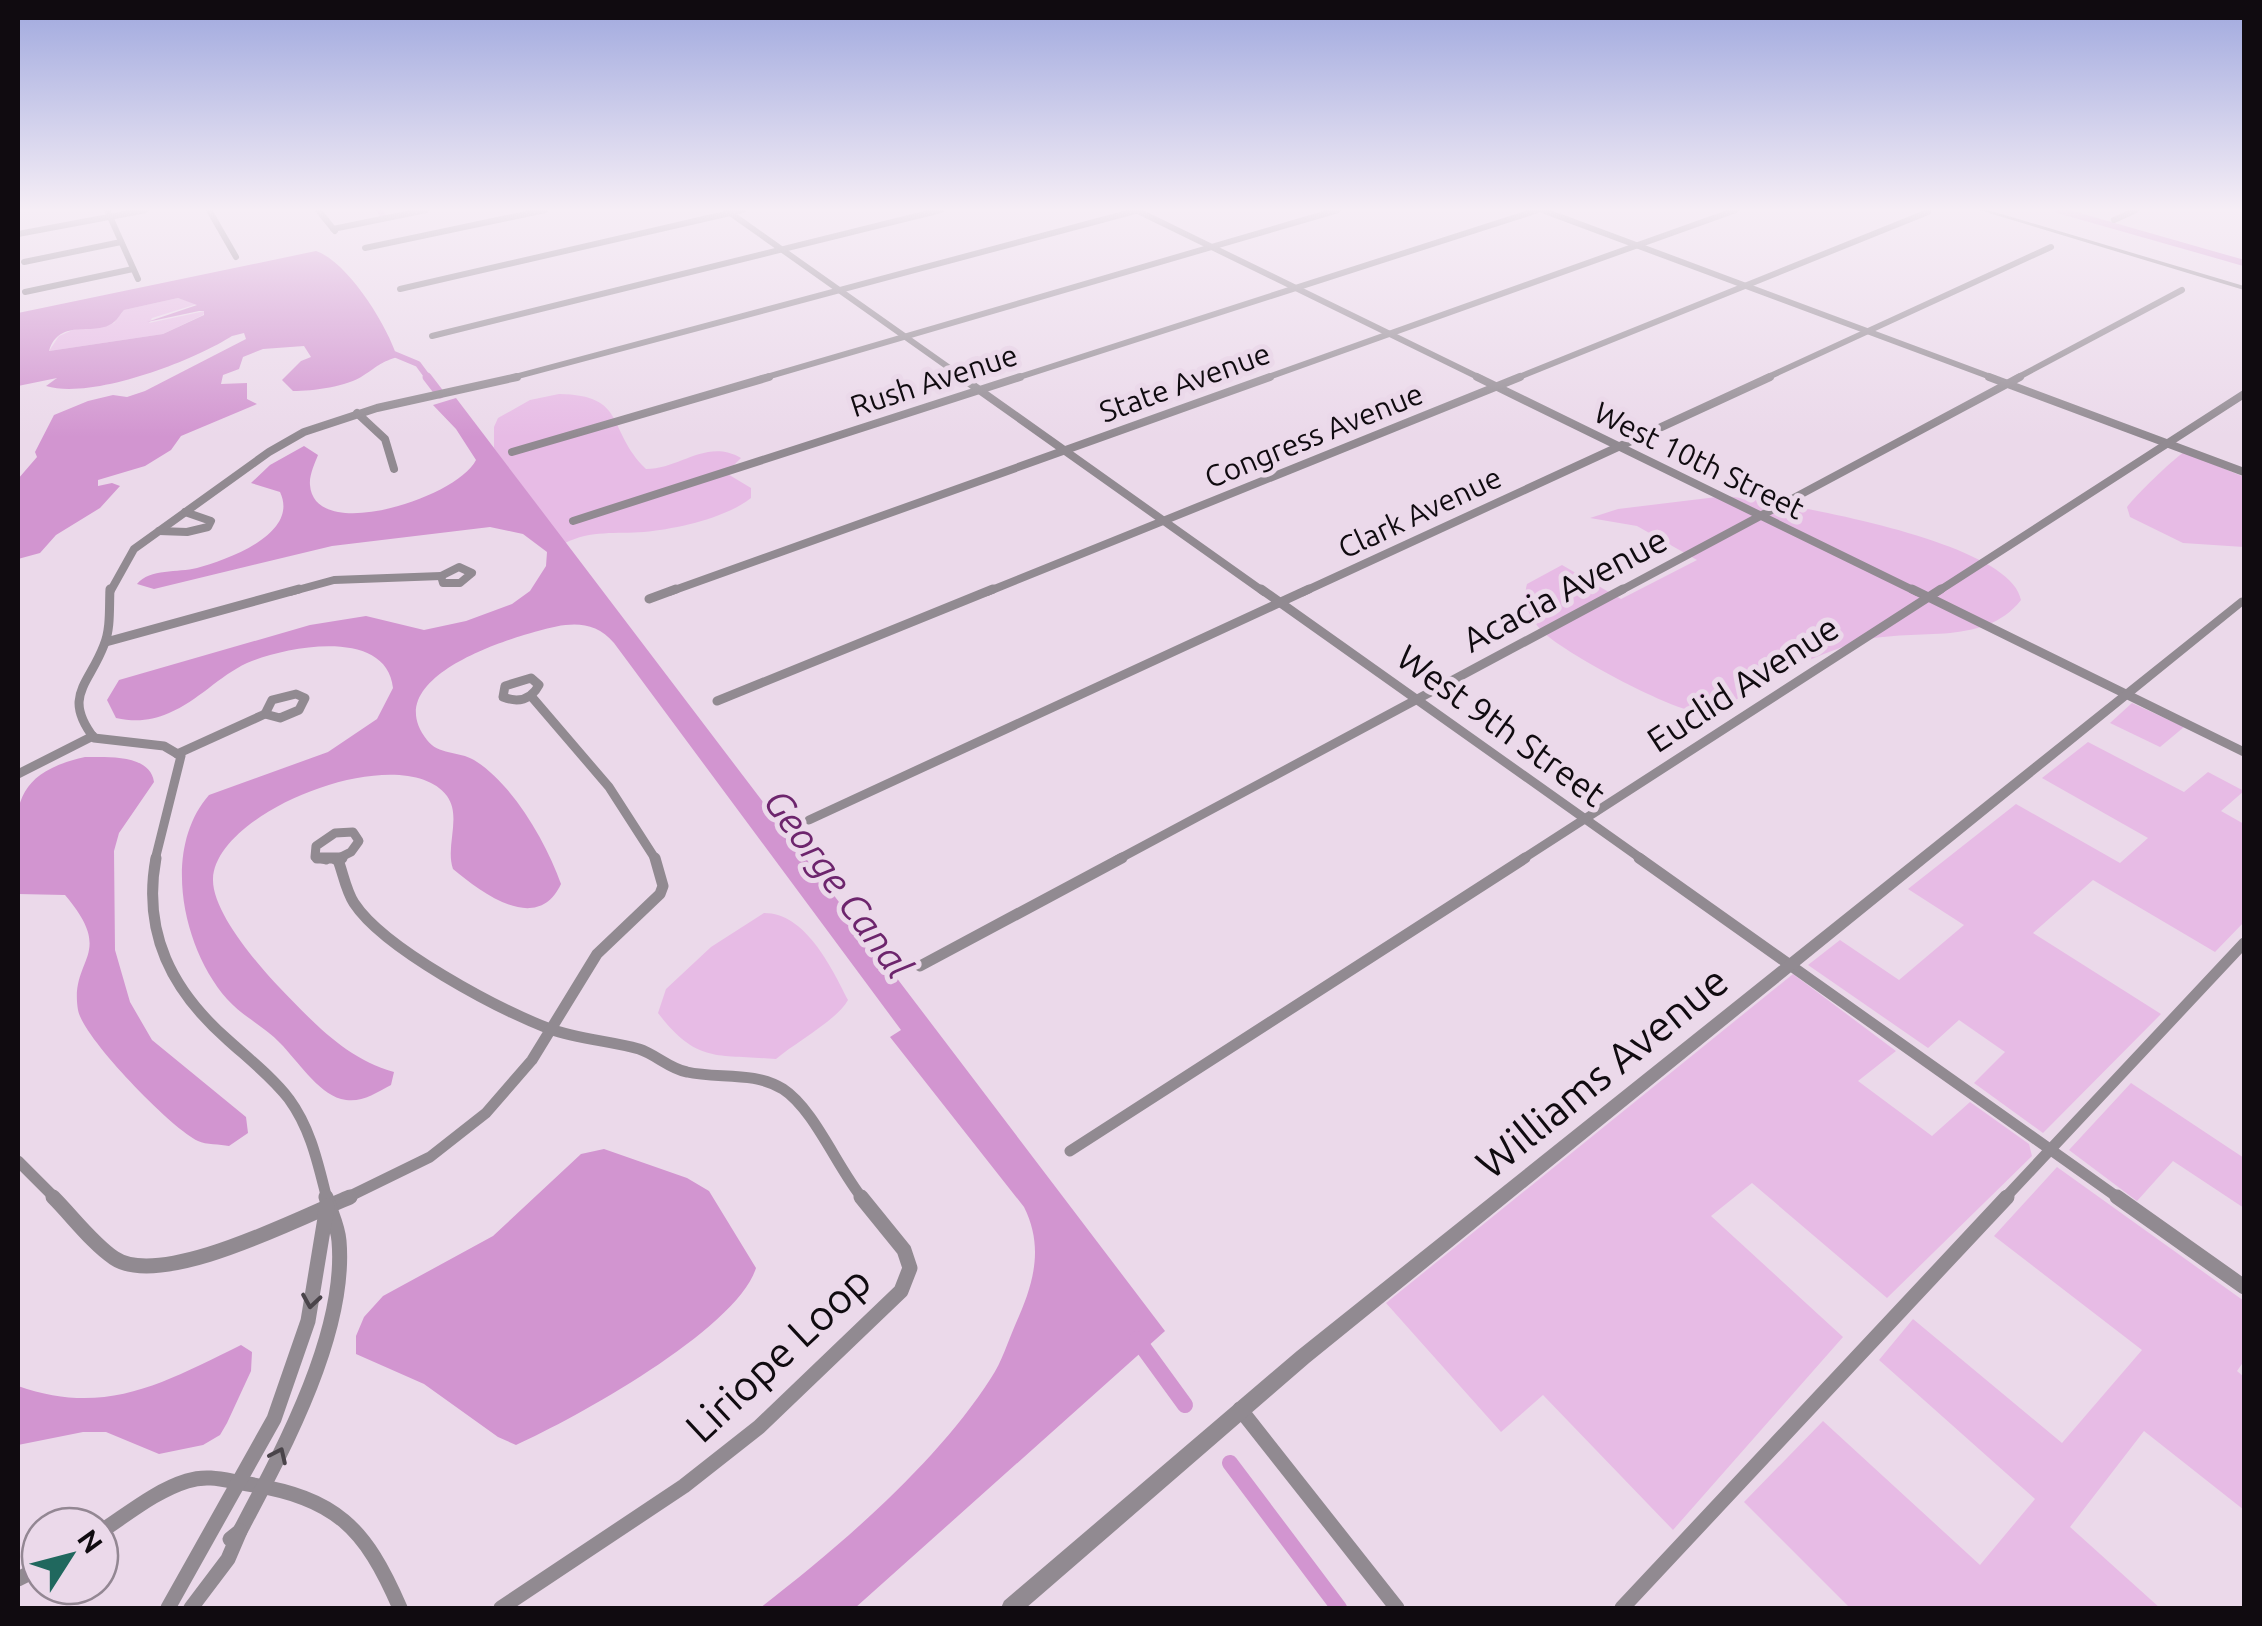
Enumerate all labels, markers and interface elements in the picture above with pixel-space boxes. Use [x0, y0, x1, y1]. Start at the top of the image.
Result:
street label: State Avenue [1095, 335, 1275, 429]
street label: Rush Avenue [846, 337, 1022, 423]
street label: Congress Avenue [1200, 376, 1428, 494]
street label: West 10th Street [1589, 395, 1810, 526]
street label: Clark Avenue [1333, 459, 1507, 565]
street label: Acacia Avenue [1456, 519, 1674, 660]
street label: Euclid Avenue [1639, 607, 1845, 760]
street label: West 9th Street [1390, 636, 1614, 814]
water label: George Canal [756, 781, 922, 986]
street label: Williams Avenue [1467, 956, 1737, 1187]
street label: Liriope Loop [676, 1256, 880, 1451]
one-way arrow [301, 1293, 322, 1310]
one-way arrow [267, 1447, 287, 1465]
north arrow [20, 1506, 120, 1606]
text: N [72, 1523, 109, 1559]

